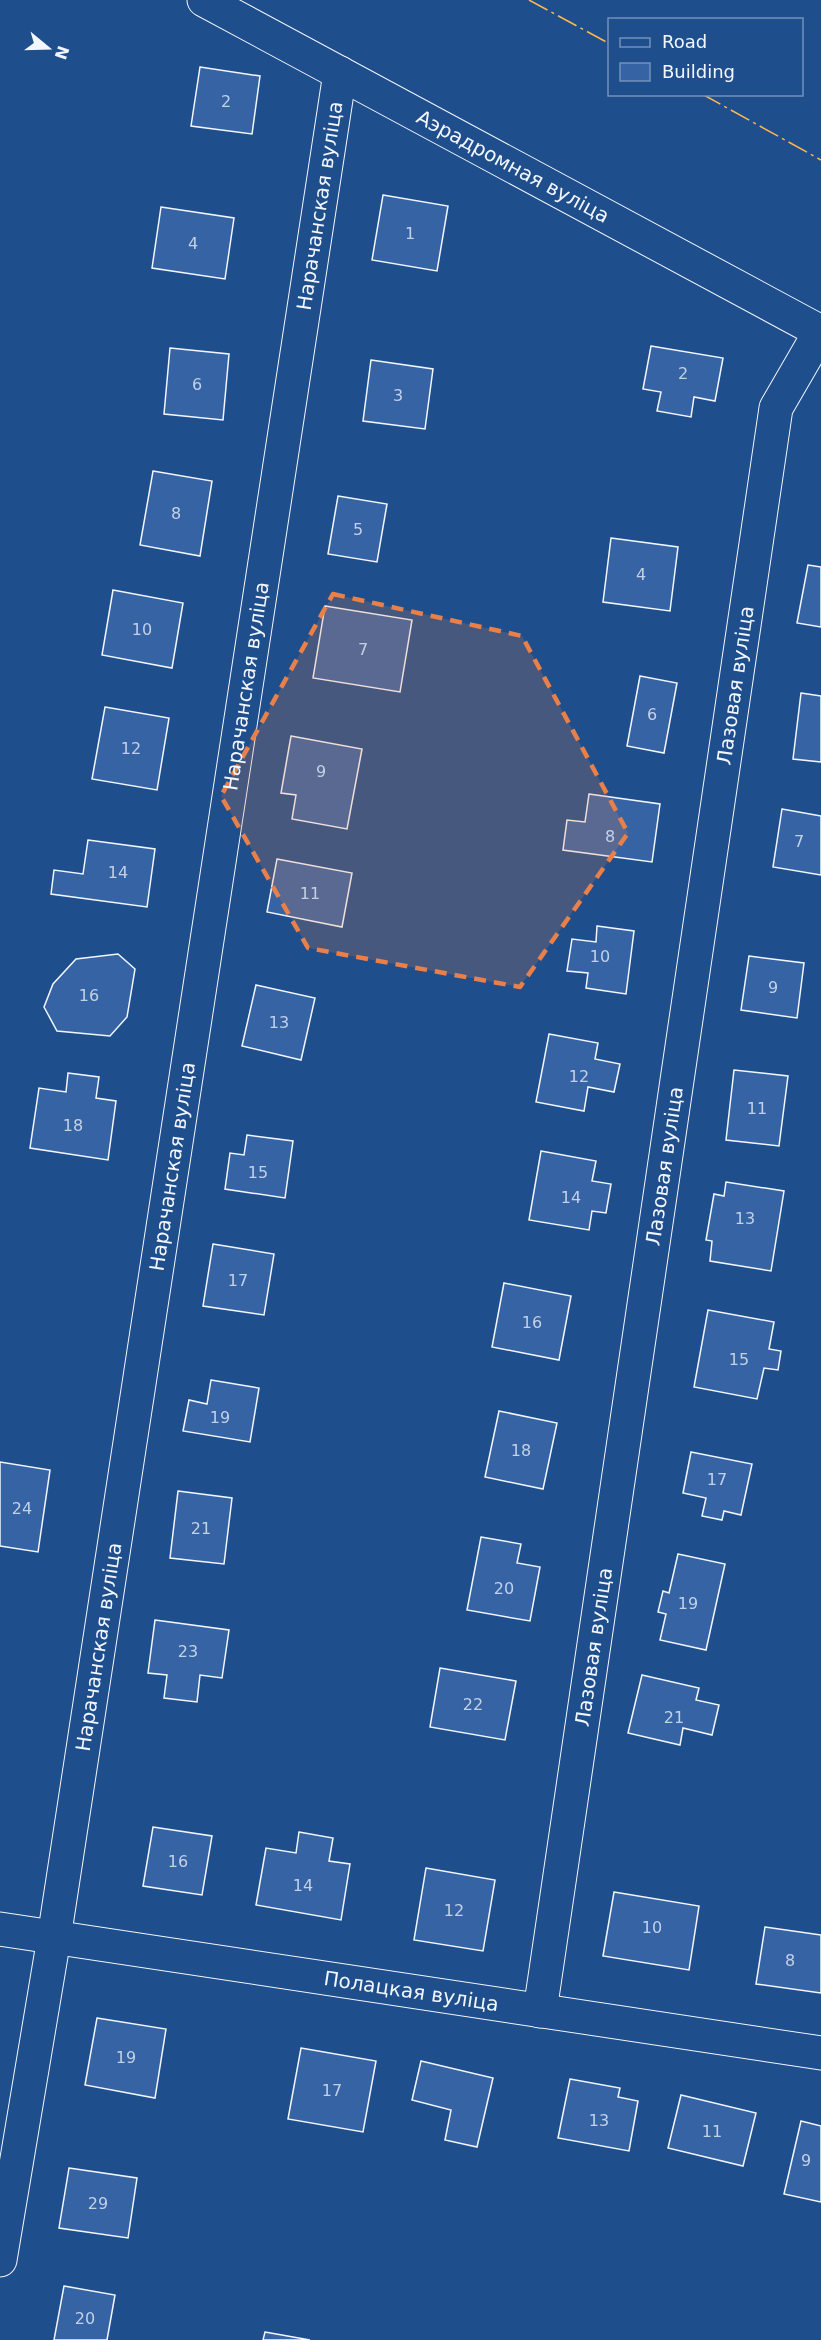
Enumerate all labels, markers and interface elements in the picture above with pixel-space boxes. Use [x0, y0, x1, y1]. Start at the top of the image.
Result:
north arrow [18, 18, 78, 78]
legend [608, 18, 803, 96]
text: Road [662, 31, 707, 52]
text: N [51, 43, 73, 62]
text: Building [662, 61, 735, 82]
house number: 2 [221, 92, 231, 111]
street label: Нарачанская вуліца [292, 100, 348, 312]
street label: Аэрадромная вуліца [413, 105, 614, 228]
house number: 1 [405, 224, 415, 243]
house number: 4 [188, 234, 198, 253]
house number: 2 [678, 364, 688, 383]
house number: 6 [192, 375, 202, 394]
house number: 3 [393, 386, 403, 405]
house number: 8 [171, 504, 181, 523]
house number: 5 [353, 520, 363, 539]
house number: 4 [636, 565, 646, 584]
street label: Нарачанская вуліца [218, 580, 274, 792]
street label: Лазовая вуліца [712, 604, 759, 766]
house number: 10 [132, 620, 152, 639]
house number: 7 [358, 640, 368, 659]
house number: 6 [647, 705, 657, 724]
house number: 12 [121, 739, 141, 758]
house number: 9 [316, 762, 326, 781]
house number: 8 [605, 827, 615, 846]
house number: 7 [794, 832, 804, 851]
house number: 14 [108, 863, 128, 882]
house number: 11 [300, 884, 320, 903]
house number: 10 [590, 947, 610, 966]
house number: 9 [768, 978, 778, 997]
house number: 16 [79, 986, 99, 1005]
house number: 13 [269, 1013, 289, 1032]
street label: Нарачанская вуліца [144, 1060, 200, 1273]
house number: 12 [569, 1067, 589, 1086]
street label: Лазовая вуліца [641, 1085, 688, 1247]
house number: 11 [747, 1099, 767, 1118]
house number: 18 [63, 1116, 83, 1135]
house number: 15 [248, 1163, 268, 1182]
house number: 14 [561, 1188, 581, 1207]
house number: 13 [735, 1209, 755, 1228]
house number: 17 [228, 1271, 248, 1290]
house number: 16 [522, 1313, 542, 1332]
house number: 15 [729, 1350, 749, 1369]
house number: 19 [210, 1408, 230, 1427]
house number: 18 [511, 1441, 531, 1460]
house number: 17 [707, 1470, 727, 1489]
house number: 24 [12, 1499, 32, 1518]
house number: 21 [191, 1519, 211, 1538]
street label: Нарачанская вуліца [71, 1541, 127, 1753]
street label: Лазовая вуліца [570, 1566, 617, 1728]
house number: 20 [494, 1579, 514, 1598]
house number: 19 [678, 1594, 698, 1613]
house number: 23 [178, 1642, 198, 1661]
house number: 22 [463, 1695, 483, 1714]
house number: 21 [664, 1708, 684, 1727]
house number: 16 [168, 1852, 188, 1871]
house number: 14 [293, 1876, 313, 1895]
house number: 12 [444, 1901, 464, 1920]
house number: 10 [642, 1918, 662, 1937]
house number: 8 [785, 1951, 795, 1970]
street label: Полацкая вуліца [322, 1966, 500, 2016]
house number: 19 [116, 2048, 136, 2067]
house number: 17 [322, 2081, 342, 2100]
house number: 13 [589, 2111, 609, 2130]
house number: 11 [702, 2122, 722, 2141]
house number: 9 [801, 2151, 811, 2170]
house number: 29 [88, 2194, 108, 2213]
house number: 20 [75, 2309, 95, 2328]

